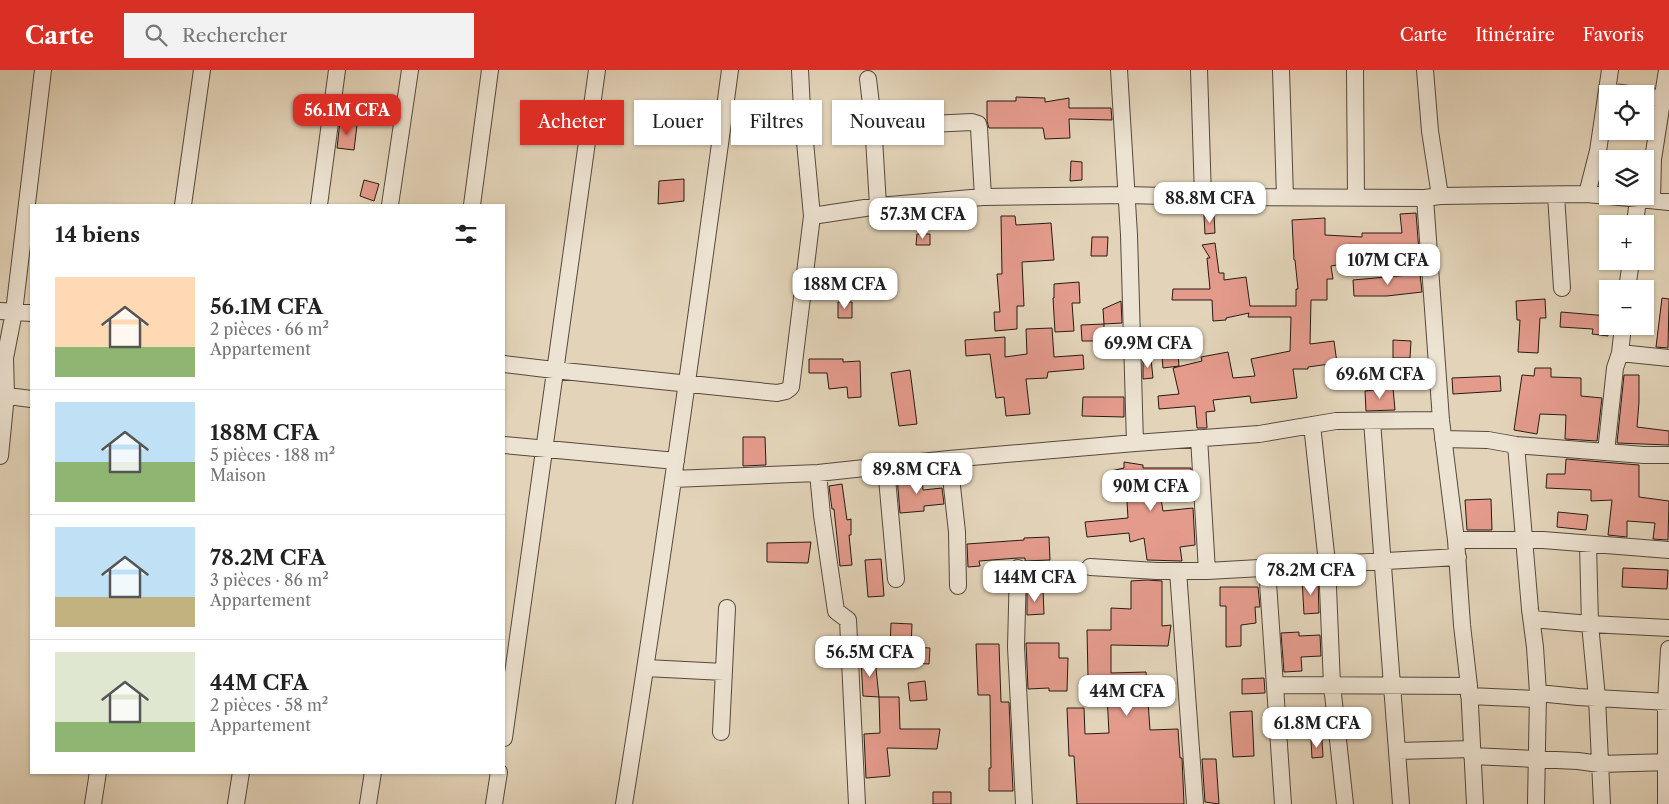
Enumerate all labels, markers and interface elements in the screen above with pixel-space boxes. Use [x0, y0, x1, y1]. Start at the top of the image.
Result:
search box [124, 13, 474, 58]
text: Carte [25, 21, 94, 50]
icon: search [142, 21, 170, 49]
text: Rechercher [182, 24, 287, 47]
text: Carte [1400, 24, 1447, 46]
text: Itinéraire [1475, 24, 1555, 46]
text: Favoris [1583, 24, 1644, 46]
map controls [1599, 85, 1654, 335]
button: locate [1599, 85, 1654, 140]
pin: 56.1M CFA [290, 93, 404, 136]
text: 56.1M CFA [304, 100, 390, 120]
chip: Acheter [520, 100, 624, 145]
chip: Louer [634, 100, 721, 145]
chip: Filtres [731, 100, 822, 145]
chip: Nouveau [832, 100, 944, 145]
button: layers [1599, 150, 1654, 205]
pin: 88.8M CFA [1153, 182, 1267, 224]
text: 88.8M CFA [1165, 188, 1255, 208]
pin: 57.3M CFA [866, 198, 980, 240]
text: 57.3M CFA [880, 204, 966, 224]
button: + [1599, 215, 1654, 270]
icon: filters [452, 220, 480, 248]
text: 14 biens [55, 222, 140, 247]
pin: 107M CFA [1336, 244, 1440, 286]
text: 107M CFA [1347, 250, 1429, 270]
pin: 188M CFA [793, 268, 897, 310]
text: 188M CFA [803, 274, 887, 294]
button: − [1599, 280, 1654, 335]
text: 56.1M CFA [210, 294, 323, 319]
icon: home [95, 297, 155, 357]
text: 2 pièces · 66 m² [210, 319, 329, 339]
pin: 69.9M CFA [1091, 326, 1205, 369]
text: 69.9M CFA [1104, 333, 1192, 353]
text: Appartement [210, 339, 311, 359]
pin: 69.6M CFA [1323, 358, 1437, 400]
text: 69.6M CFA [1336, 364, 1424, 384]
text: 188M CFA [210, 420, 319, 445]
icon: home [95, 422, 155, 482]
text: 5 pièces · 188 m² [210, 445, 335, 465]
pin: 89.8M CFA [860, 452, 974, 495]
text: 89.8M CFA [872, 459, 962, 479]
text: Maison [210, 465, 266, 485]
pin: 90M CFA [1105, 470, 1197, 512]
text: 90M CFA [1113, 476, 1189, 496]
text: 78.2M CFA [210, 545, 326, 570]
icon: home [95, 547, 155, 607]
pin: 78.2M CFA [1254, 554, 1368, 596]
pin: 144M CFA [983, 560, 1087, 603]
text: 78.2M CFA [1267, 560, 1355, 580]
text: 144M CFA [994, 567, 1076, 587]
text: 3 pièces · 86 m² [210, 570, 329, 590]
text: Appartement [210, 590, 311, 610]
pin: 56.5M CFA [813, 636, 927, 678]
text: 56.5M CFA [826, 642, 914, 662]
text: 44M CFA [210, 670, 309, 695]
icon: home [95, 672, 155, 732]
pin: 44M CFA [1081, 674, 1173, 717]
text: 44M CFA [1089, 681, 1165, 701]
text: 2 pièces · 58 m² [210, 695, 328, 715]
pin: 61.8M CFA [1260, 706, 1374, 749]
text: 61.8M CFA [1273, 713, 1361, 733]
text: Appartement [210, 715, 311, 735]

